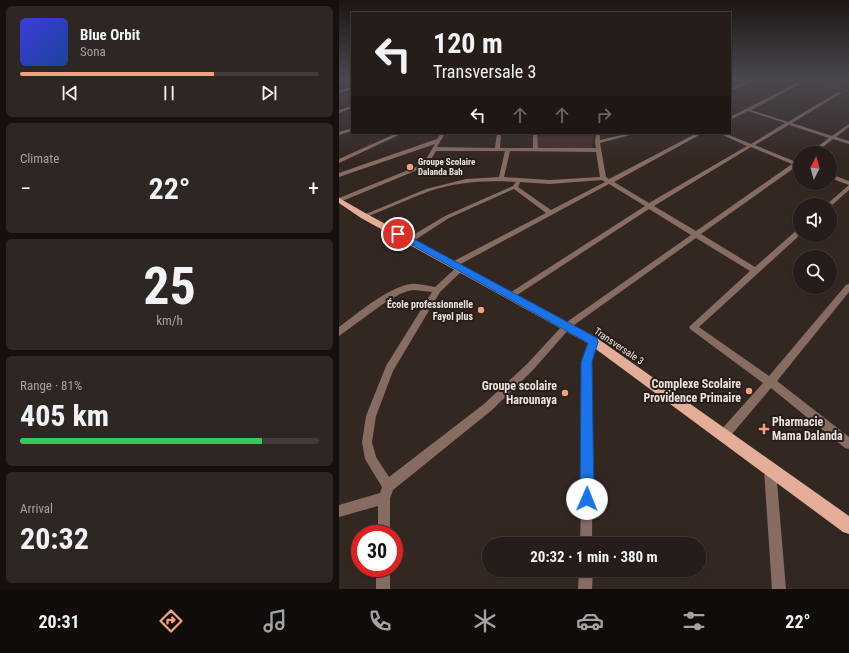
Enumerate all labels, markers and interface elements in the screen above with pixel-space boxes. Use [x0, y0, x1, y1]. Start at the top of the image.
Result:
text: Blue Orbit [80, 26, 140, 44]
text: 120 m [433, 27, 503, 60]
icon: left [367, 28, 419, 80]
text: Sona [80, 44, 106, 59]
text: Transversale 3 [433, 61, 536, 82]
icon: previous [59, 82, 81, 104]
icon: pause [158, 82, 180, 104]
icon: next [258, 82, 280, 104]
icon: left [467, 104, 489, 126]
icon: ahead [509, 104, 531, 126]
icon: ahead [551, 104, 573, 126]
icon: right [593, 104, 615, 126]
north arrow [793, 146, 837, 190]
map controls [793, 146, 837, 294]
text: Climate [20, 151, 59, 166]
place label: Groupe Scolaire Dalanda Bah [418, 157, 476, 177]
marker: Groupe Scolaire Dalanda Bah [405, 162, 415, 172]
text: 22° [149, 171, 191, 206]
text: − [20, 176, 31, 201]
text: + [308, 176, 319, 201]
button: sound [793, 198, 837, 242]
pin [381, 217, 415, 251]
icon: arrive [387, 223, 409, 245]
button: search [793, 250, 837, 294]
text: 25 [143, 256, 196, 317]
place label: École professionnelle Fayol plus [387, 298, 473, 322]
marker: École professionnelle Fayol plus [476, 305, 486, 315]
text: km/h [156, 313, 183, 328]
street label: Transversale 3 [592, 325, 646, 367]
place label: Complexe Scolaire Providence Primaire [644, 377, 741, 405]
text: Range · 81% [20, 378, 82, 393]
place label: Groupe scolaire Harounaya [482, 379, 557, 407]
marker: Complexe Scolaire Providence Primaire [744, 386, 754, 396]
marker: Groupe scolaire Harounaya [560, 388, 570, 398]
text: 405 km [20, 398, 109, 433]
place label: Pharmacie Mama Dalanda [772, 415, 843, 443]
marker: Pharmacie Mama Dalanda [759, 424, 769, 434]
position arrow [566, 478, 608, 520]
text: Arrival [20, 501, 53, 516]
text: 20:32 [20, 521, 89, 556]
speed limit sign: 30 [351, 525, 403, 577]
text: 20:32 · 1 min · 380 m [530, 548, 658, 566]
icon: directions [157, 607, 185, 635]
icon: music [261, 607, 289, 635]
icon: phone [366, 607, 394, 635]
icon: climate [471, 607, 499, 635]
icon: car [576, 607, 604, 635]
icon: filters [680, 607, 708, 635]
text: 20:31 [38, 611, 80, 632]
text: 22° [785, 611, 810, 632]

